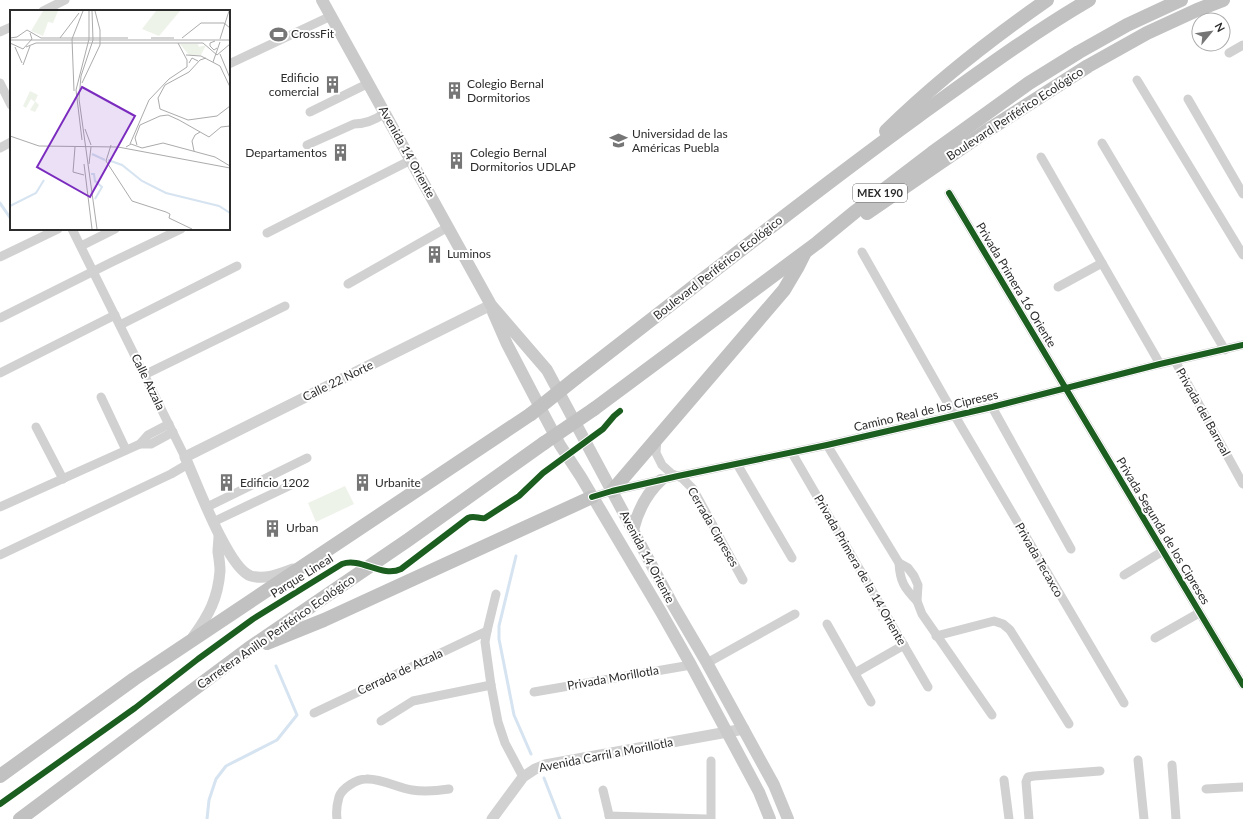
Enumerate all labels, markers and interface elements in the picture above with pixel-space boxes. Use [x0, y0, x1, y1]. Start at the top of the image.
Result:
inset map [10, 10, 230, 230]
north arrow [1191, 12, 1231, 52]
text: N [1212, 20, 1228, 34]
sports icon: CrossFit [268, 24, 288, 44]
place label: CrossFit [291, 26, 335, 41]
street label: Boulevard Periférico Ecológico [944, 64, 1086, 163]
place label: Edificio comercial [269, 70, 319, 99]
building icon: Edificio comercial [322, 75, 342, 95]
place label: Colegio Bernal Dormitorios [467, 76, 544, 105]
building icon: Colegio Bernal Dormitorios [444, 81, 464, 101]
street label: Avenida 14 Oriente [376, 103, 439, 200]
place label: Universidad de las Américas Puebla [632, 126, 728, 155]
school or university icon: Universidad de las Américas Puebla [609, 131, 629, 151]
building icon: Departamentos [330, 143, 350, 163]
place label: Departamentos [245, 145, 327, 160]
place label: Colegio Bernal Dormitorios UDLAP [470, 145, 576, 174]
building icon: Colegio Bernal Dormitorios UDLAP [447, 150, 467, 170]
road number: MEX 190 [853, 184, 907, 202]
street label: Boulevard Periférico Ecológico [650, 212, 785, 323]
street label: Privada Primera 16 Oriente [973, 219, 1060, 350]
building icon: Luminos [424, 244, 444, 264]
place label: Luminos [447, 246, 491, 261]
street label: Calle Atzala [128, 351, 169, 412]
street label: Calle 22 Norte [300, 357, 376, 404]
street label: Privada del Barreal [1173, 365, 1234, 458]
street label: Camino Real de los Cipreses [852, 387, 999, 434]
street label: Privada Segunda de los Cipreses [1113, 454, 1213, 607]
building icon: Edificio 1202 [217, 473, 237, 493]
building icon: Urbanite [352, 473, 372, 493]
place label: Edificio 1202 [240, 475, 310, 490]
place label: Urbanite [375, 475, 421, 490]
street label: Cerrada Cipreses [685, 484, 742, 569]
street label: Privada Primera de la 14 Oriente [811, 492, 910, 648]
street label: Avenida 14 Oriente [617, 508, 678, 606]
building icon: Urban [263, 518, 283, 538]
place label: Urban [286, 520, 318, 535]
street label: Privada Tecaxco [1012, 520, 1067, 600]
street label: Parque Lineal [268, 550, 336, 601]
street label: Carretera Anillo Periférico Ecológico [194, 571, 358, 692]
street label: Cerrada de Atzala [355, 645, 445, 698]
street label: Privada Morillotla [566, 662, 660, 693]
street label: Avenida Carril a Morillotla [538, 734, 674, 775]

